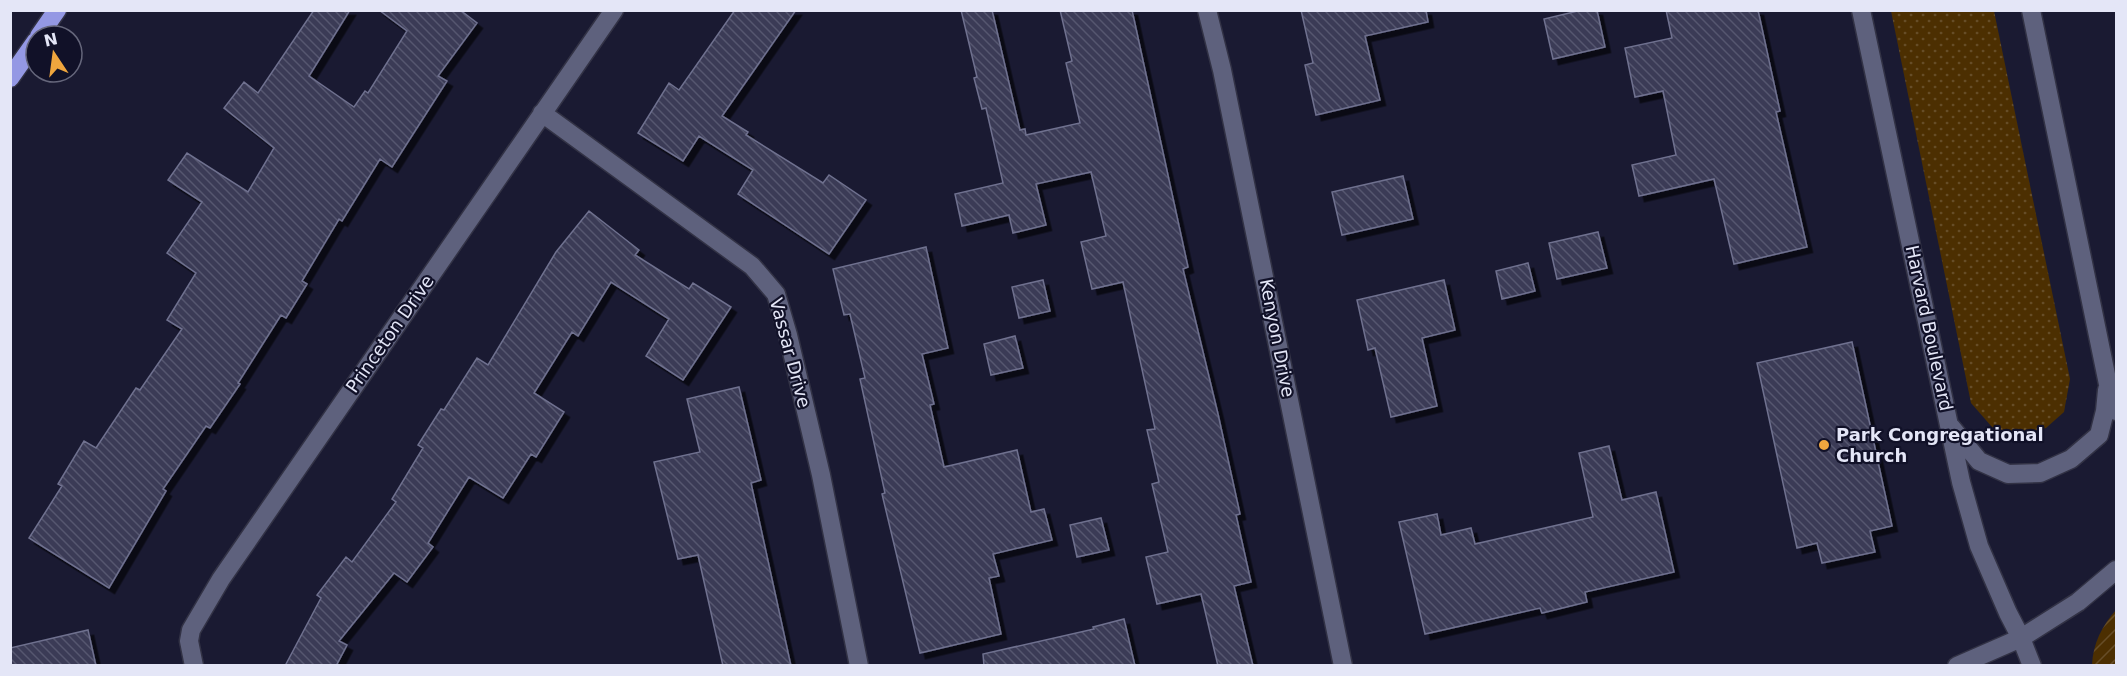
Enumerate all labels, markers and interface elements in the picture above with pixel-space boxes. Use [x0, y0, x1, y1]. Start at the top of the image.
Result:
north arrow [24, 24, 84, 84]
text: N [42, 29, 59, 51]
street label: Harvard Boulevard [1902, 243, 1957, 413]
street label: Princeton Drive [341, 271, 438, 396]
street label: Kenyon Drive [1256, 277, 1299, 399]
street label: Vassar Drive [766, 296, 815, 410]
place label: Park Congregational Church [1836, 424, 2044, 466]
marker: Park Congregational Church [1817, 438, 1831, 452]

